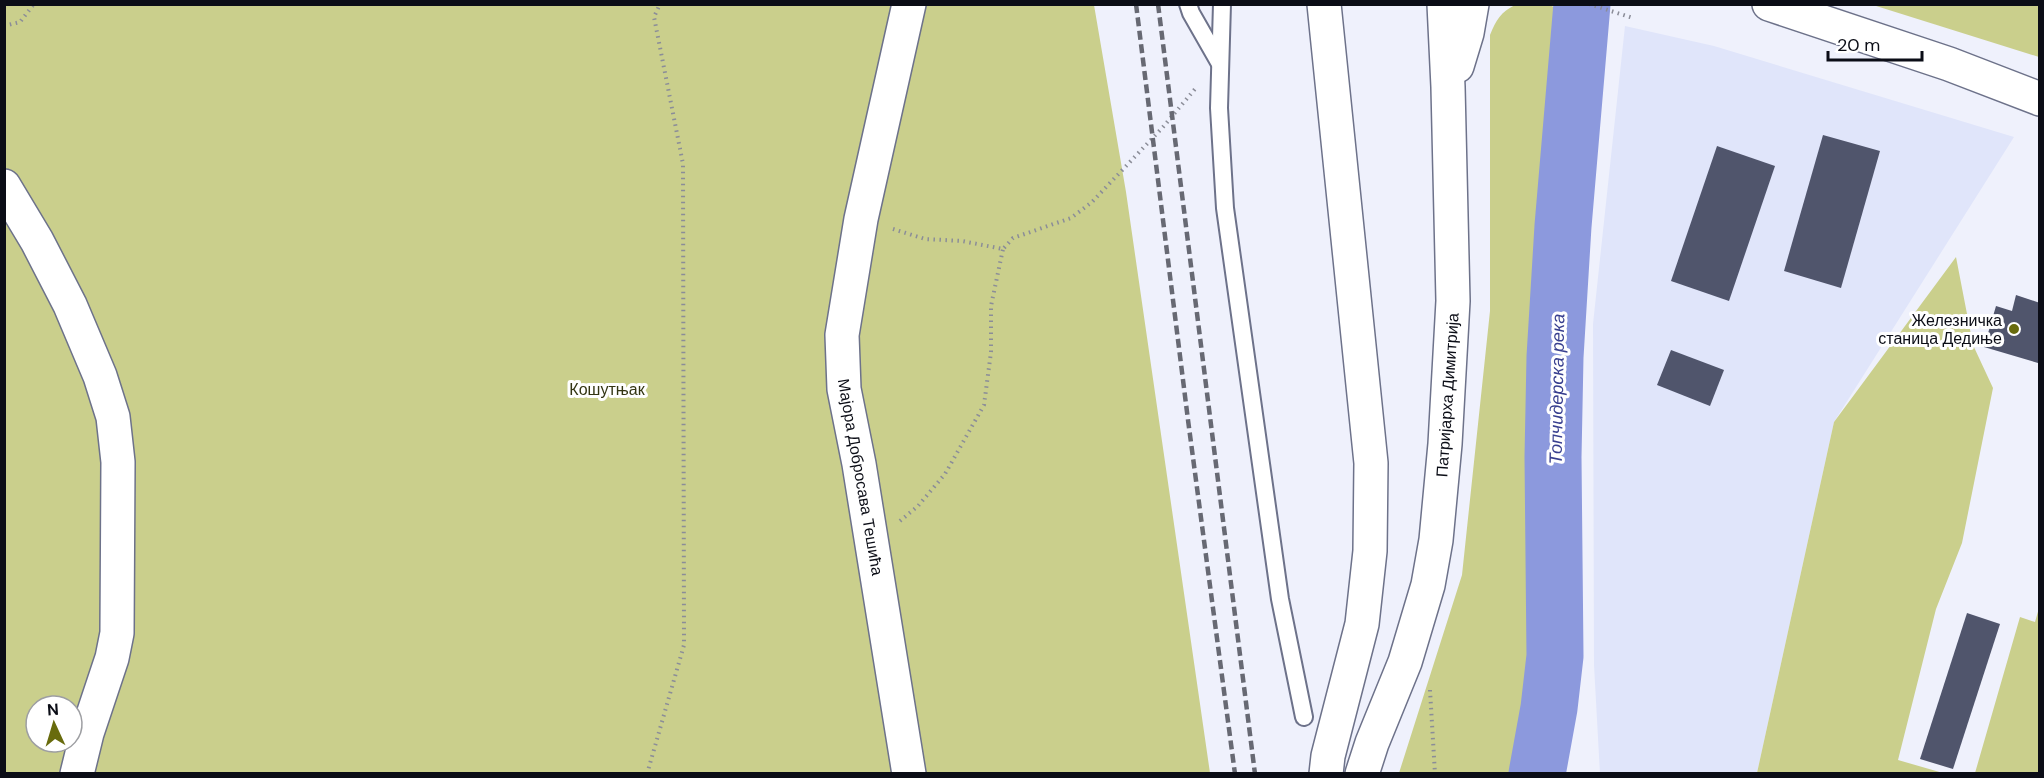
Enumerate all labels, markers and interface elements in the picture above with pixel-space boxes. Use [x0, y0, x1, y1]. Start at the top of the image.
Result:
scale bar [1828, 24, 1922, 62]
text: 20 m [1837, 33, 1880, 57]
place label: Железничка станица Дедиње [1878, 310, 2002, 349]
street label: Патријарха Димитрија [1431, 312, 1464, 478]
water label: Топчидерска река [1544, 313, 1570, 465]
marker: Железничка станица Дедиње [2007, 322, 2021, 336]
street label: Мајора Добросава Тешића [833, 377, 888, 577]
park label: Кошутњак [569, 379, 646, 400]
north arrow [24, 694, 84, 754]
text: N [46, 699, 60, 720]

